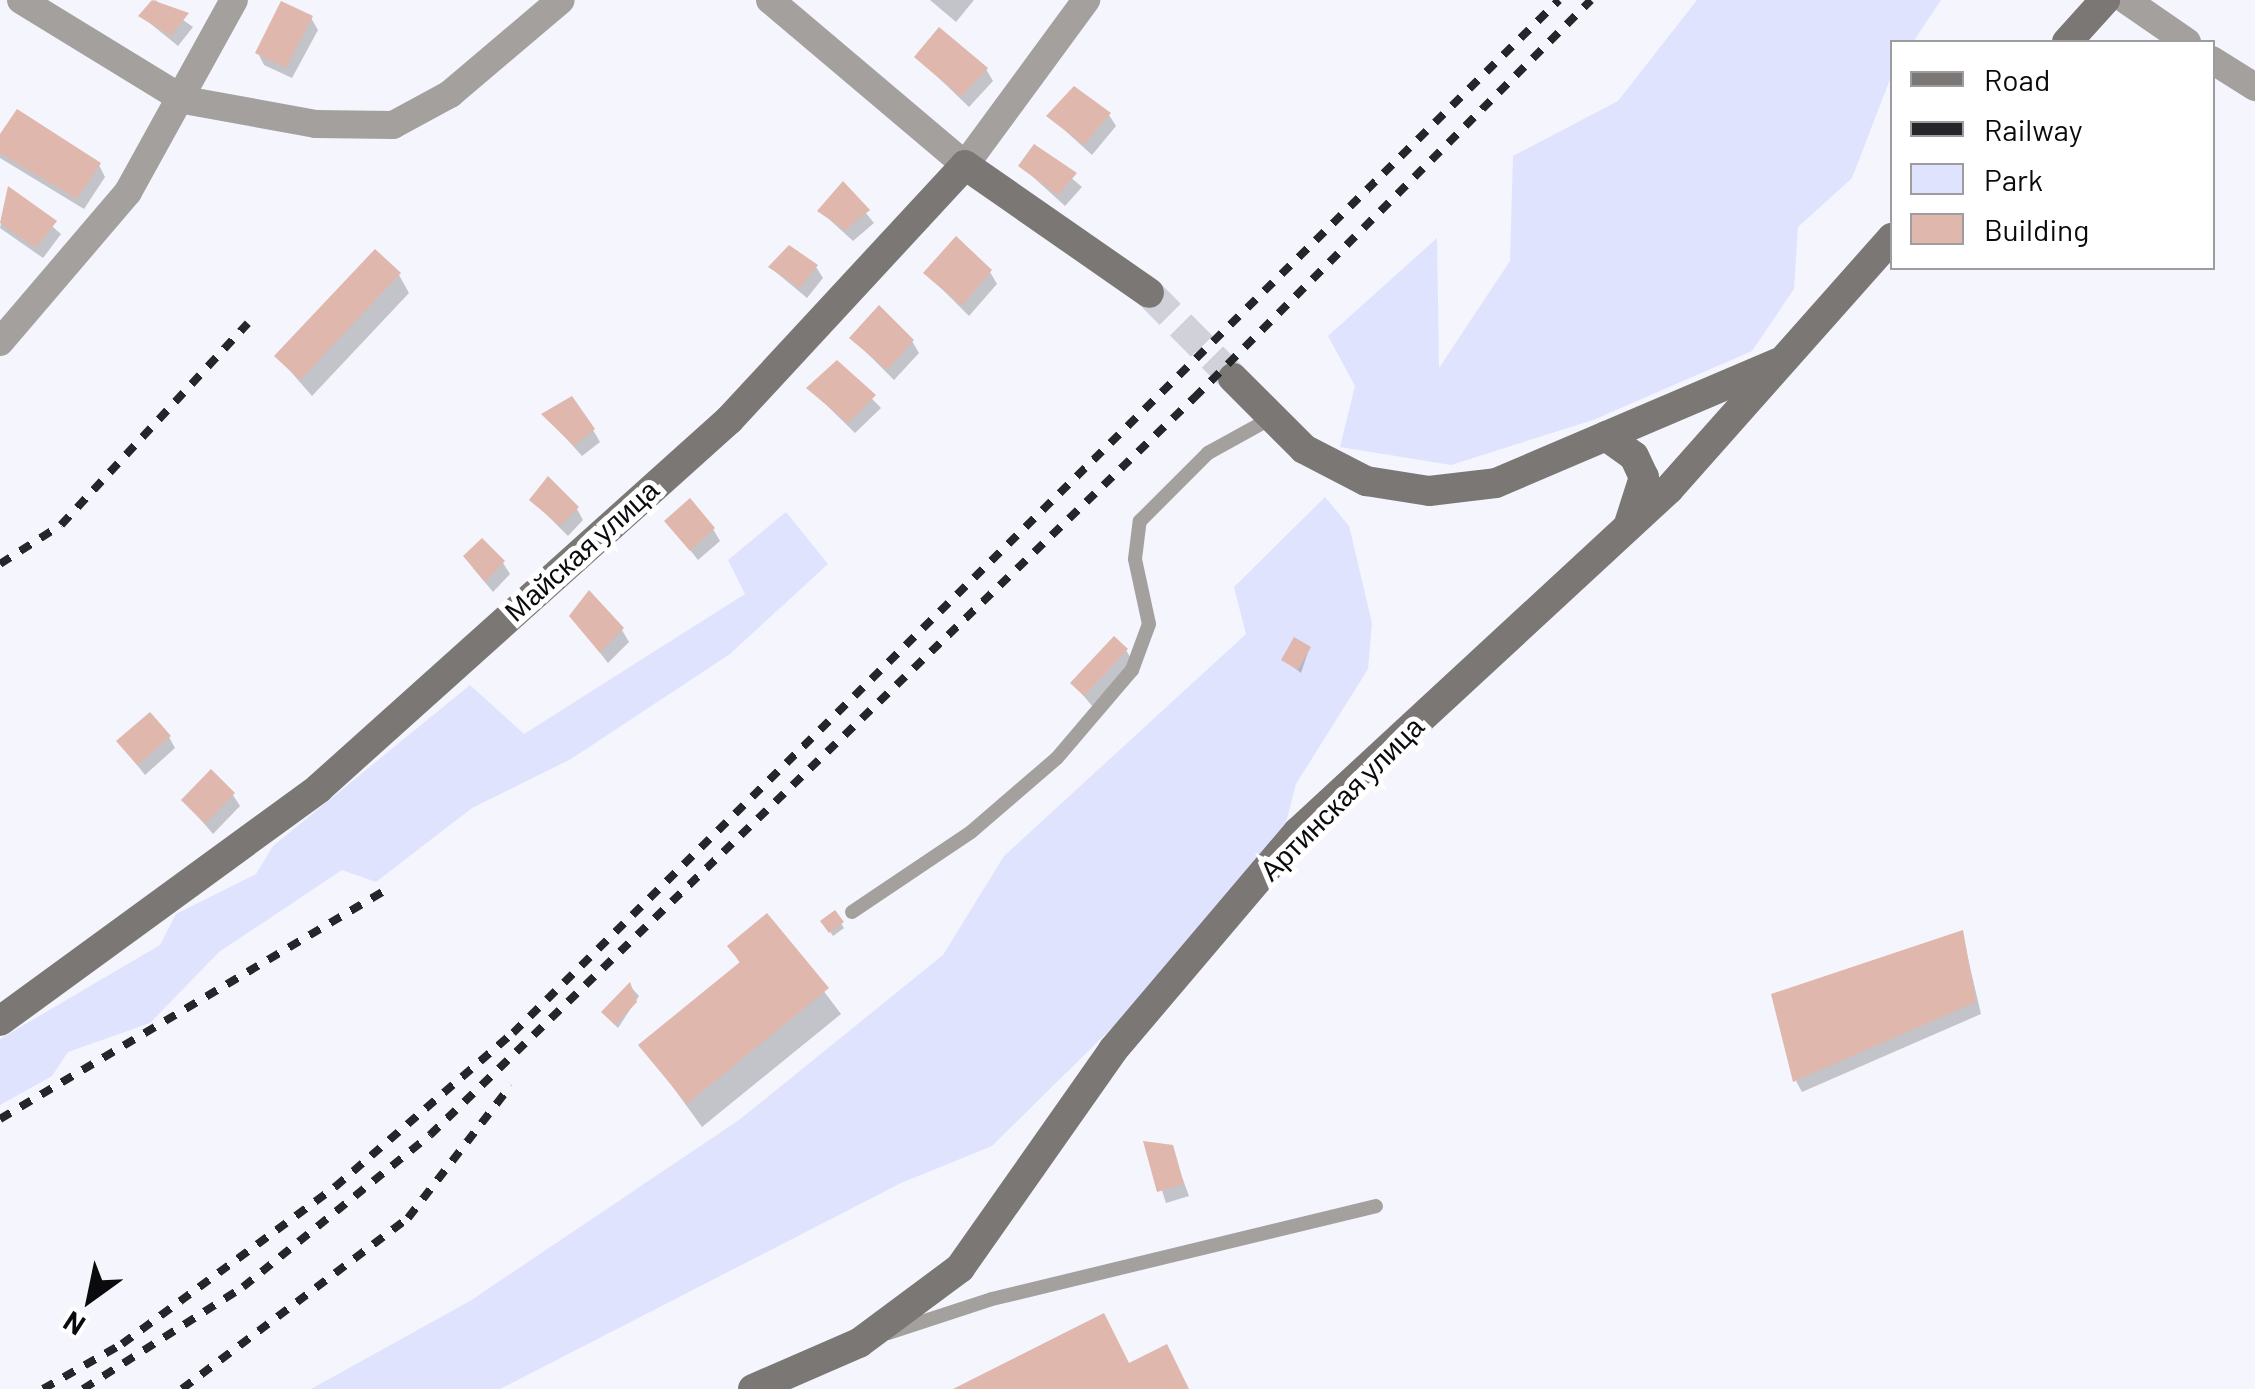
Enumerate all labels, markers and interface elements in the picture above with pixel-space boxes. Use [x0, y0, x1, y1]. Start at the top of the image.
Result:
legend [1890, 40, 2215, 270]
text: Road [1984, 61, 2050, 97]
text: Railway [1984, 111, 2083, 147]
text: Park [1984, 161, 2043, 197]
text: Building [1984, 211, 2089, 247]
street label: Майская улица [497, 472, 665, 628]
street label: Артинская улица [1252, 709, 1430, 887]
north arrow [40, 1249, 140, 1349]
text: N [57, 1305, 91, 1343]

